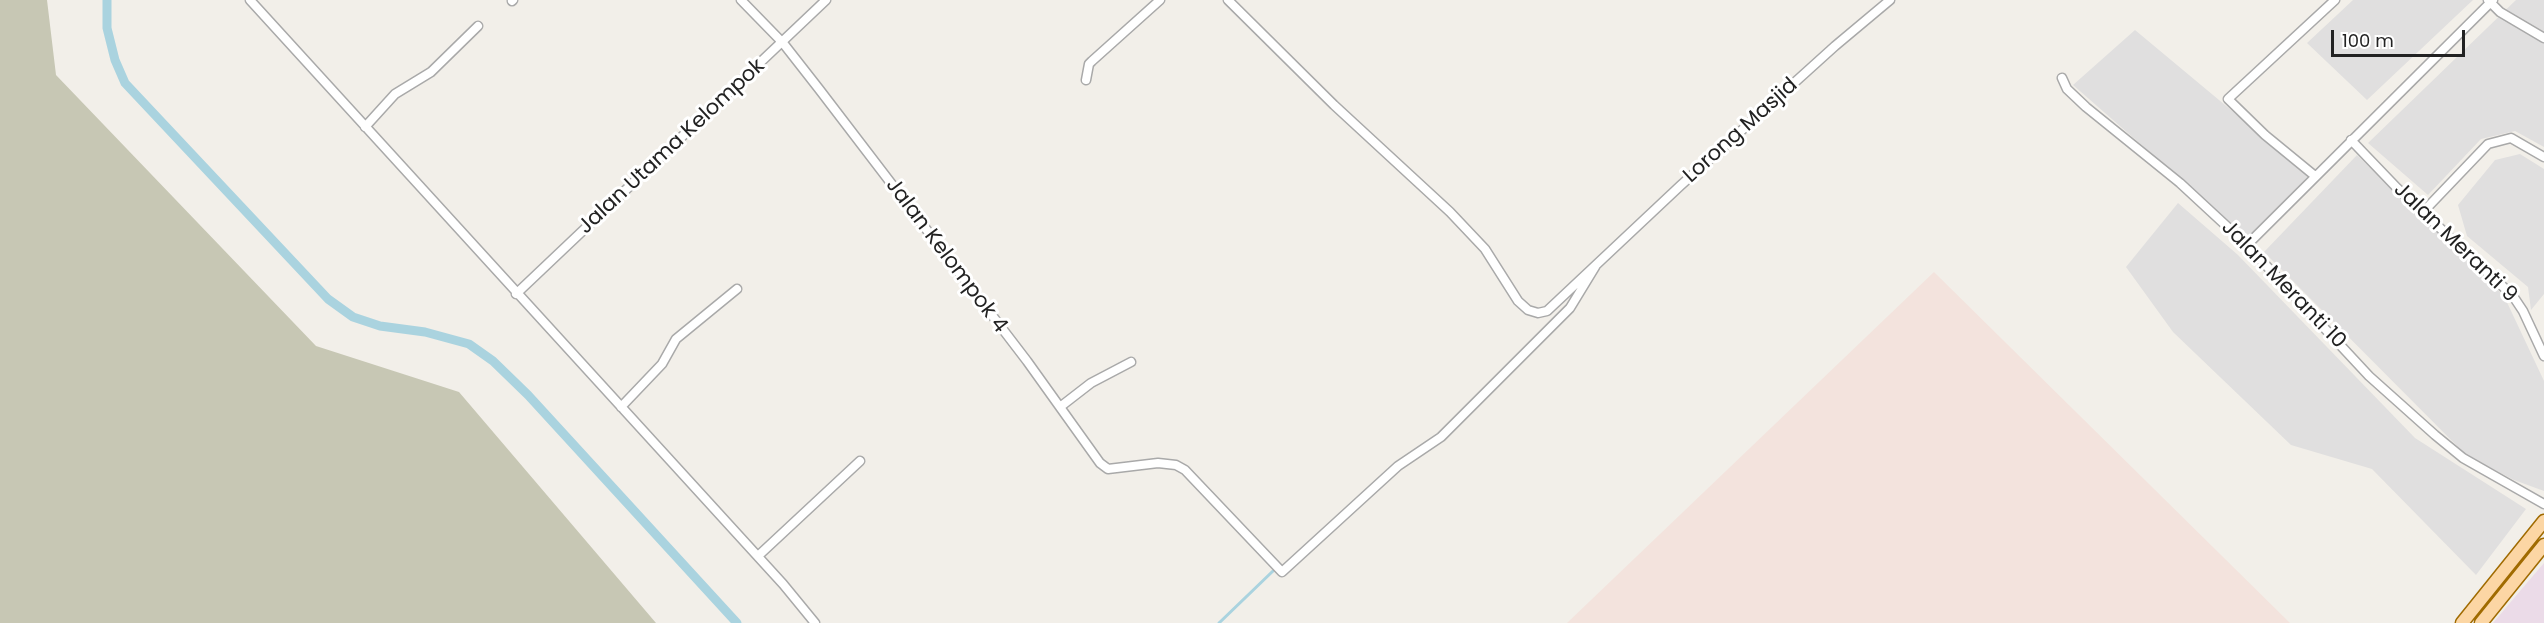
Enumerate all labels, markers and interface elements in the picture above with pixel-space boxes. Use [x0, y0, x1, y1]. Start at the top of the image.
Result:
scale bar [2334, 18, 2468, 56]
text: 100 m [2342, 28, 2394, 53]
street label: Jalan Utama Kelompok [574, 54, 770, 240]
street label: Lorong Masjid [1679, 73, 1803, 189]
street label: Jalan Kelompok 4 [880, 174, 1012, 338]
street label: Jalan Meranti 9 [2388, 178, 2522, 308]
street label: Jalan Meranti 10 [2215, 216, 2351, 354]

